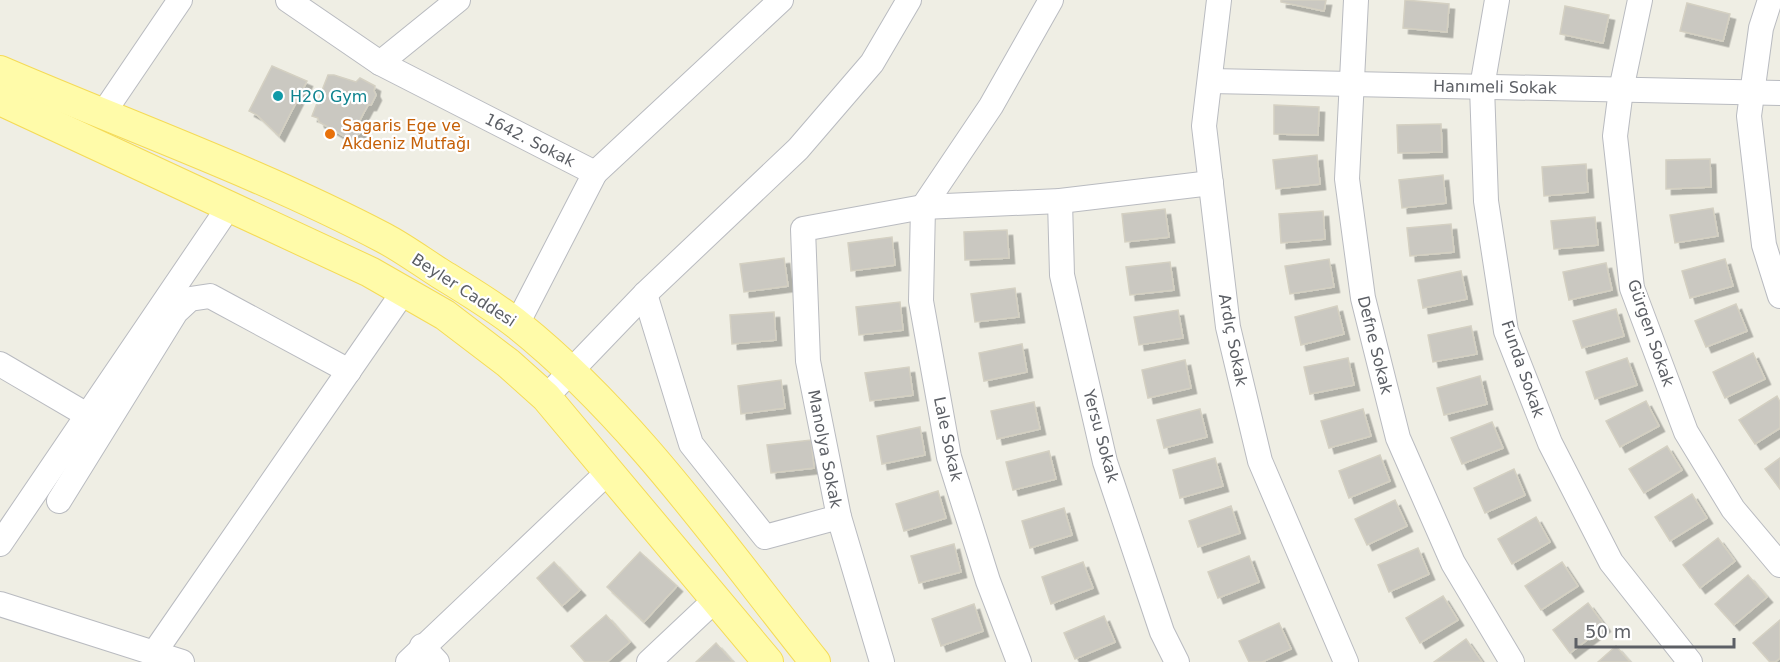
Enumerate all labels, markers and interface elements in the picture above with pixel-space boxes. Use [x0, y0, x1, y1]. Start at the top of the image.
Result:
street label: Hanımeli Sokak [1433, 76, 1558, 98]
place label: H2O Gym [290, 87, 367, 106]
marker: H2O Gym [271, 89, 285, 103]
street label: 1642. Sokak [482, 109, 579, 171]
place label: Sagaris Ege ve Akdeniz Mutfağı [342, 116, 471, 153]
marker: Sagaris Ege ve Akdeniz Mutfağı [323, 127, 337, 141]
street label: Beyler Caddesi [408, 249, 520, 331]
street label: Gürgen Sokak [1624, 277, 1678, 390]
street label: Ardıç Sokak [1215, 292, 1251, 389]
street label: Defne Sokak [1354, 294, 1397, 397]
street label: Funda Sokak [1497, 318, 1549, 421]
street label: Yersu Sokak [1079, 386, 1123, 485]
street label: Manolya Sokak [804, 388, 846, 511]
street label: Lale Sokak [930, 395, 966, 484]
scale bar [1576, 611, 1734, 649]
text: 50 m [1585, 621, 1631, 642]

